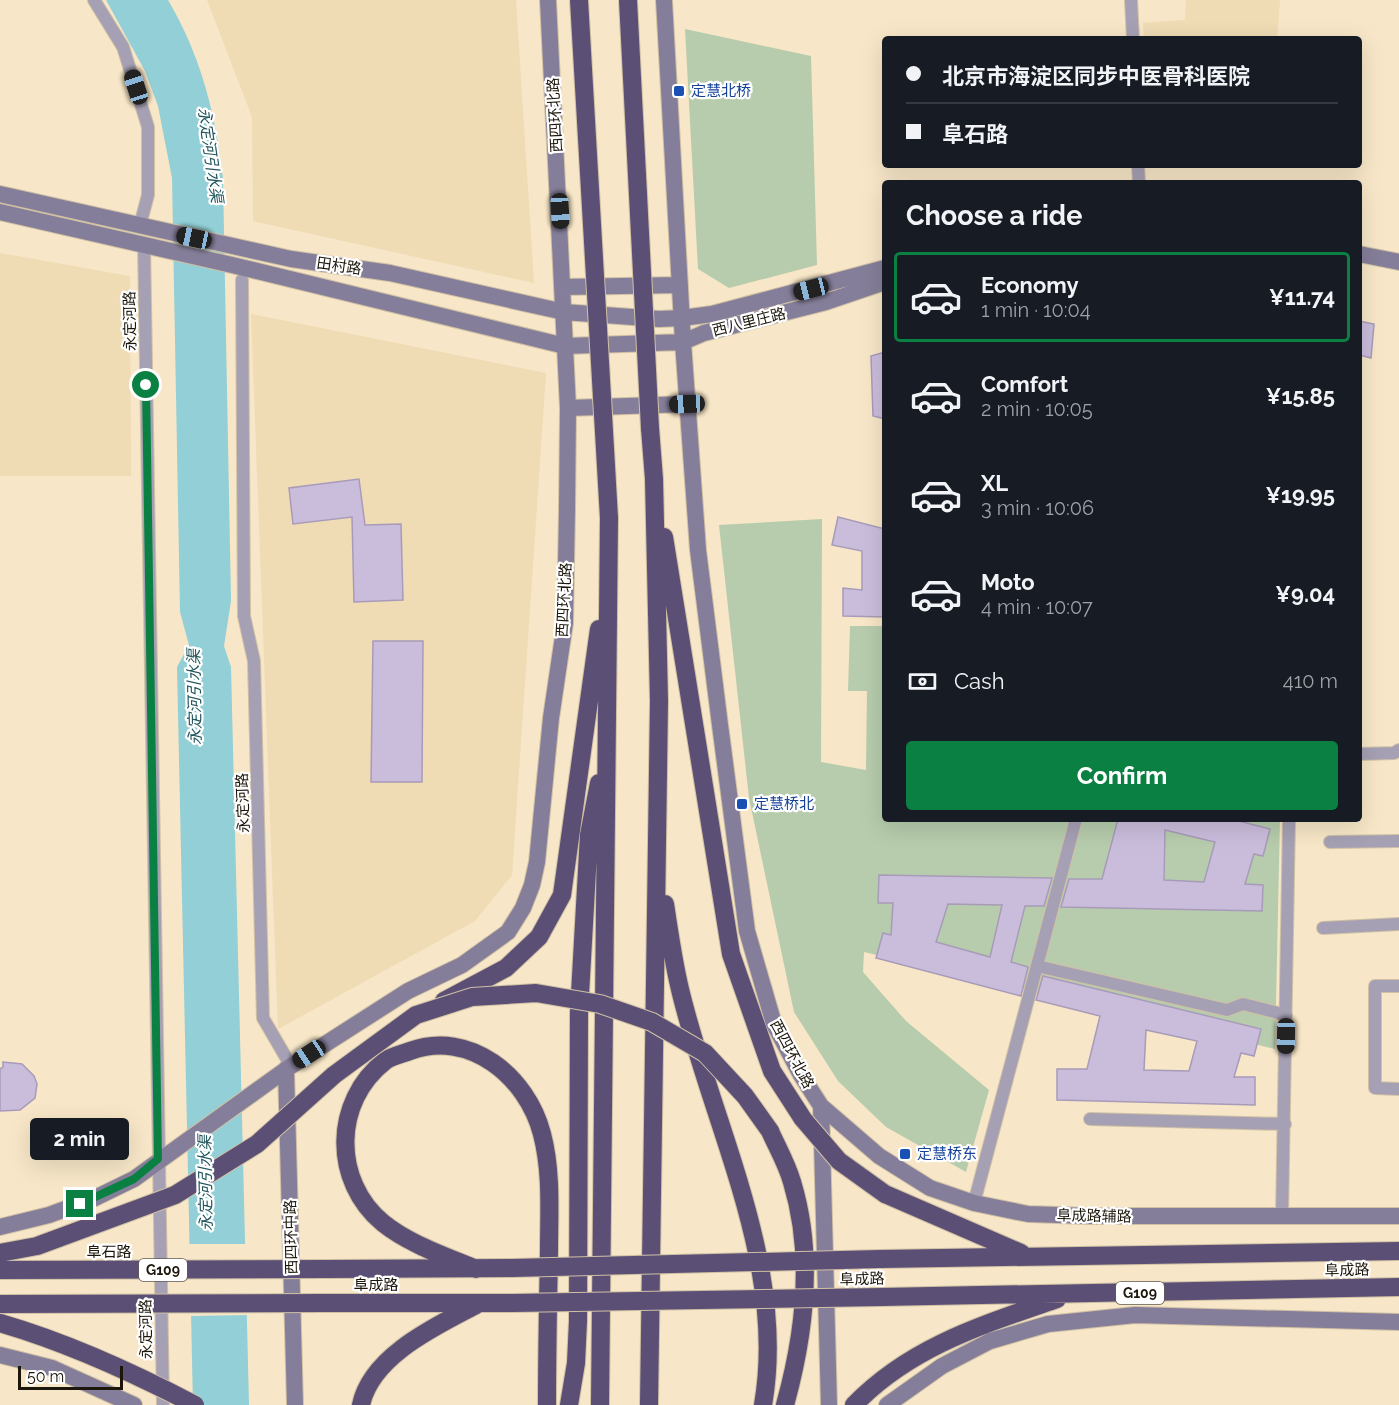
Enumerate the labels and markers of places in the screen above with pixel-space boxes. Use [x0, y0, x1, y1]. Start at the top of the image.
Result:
place label: 定慧北桥 [691, 82, 751, 100]
marker: 定慧北桥 [672, 84, 686, 98]
place label: 定慧桥北 [754, 795, 814, 813]
marker: 定慧桥北 [735, 797, 749, 811]
place label: 定慧桥东 [917, 1145, 977, 1163]
marker: 定慧桥东 [898, 1147, 912, 1161]

